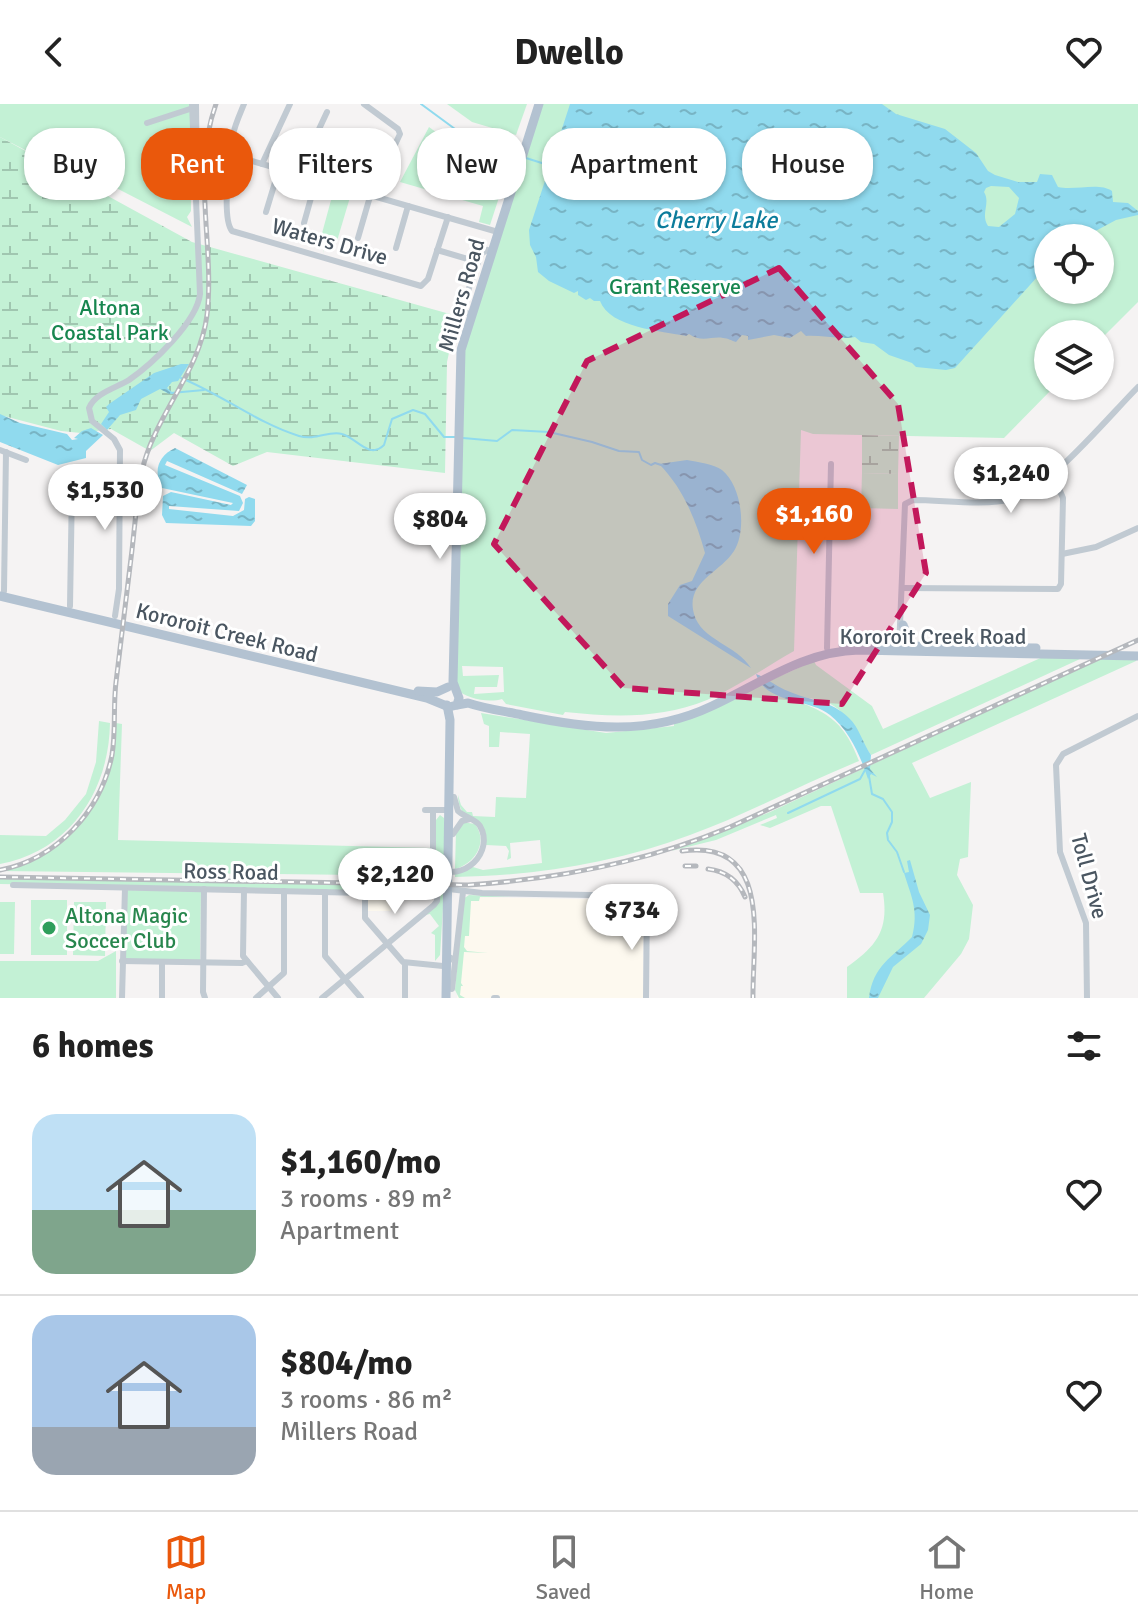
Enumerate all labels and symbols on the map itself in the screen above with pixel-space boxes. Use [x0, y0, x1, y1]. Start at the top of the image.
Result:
water label: Cherry Lake [655, 205, 778, 235]
street label: Waters Drive [269, 212, 391, 271]
street label: Millers Road [432, 235, 491, 355]
park label: Grant Reserve [609, 273, 741, 300]
park label: Altona Coastal Park [51, 294, 169, 346]
pin: $1,240 [946, 447, 1076, 515]
pin: $1,530 [40, 464, 170, 532]
pin: $1,160 [749, 488, 879, 556]
pin: $804 [393, 493, 487, 561]
street label: Kororoit Creek Road [133, 597, 321, 668]
street label: Kororoit Creek Road [840, 623, 1026, 650]
street label: Toll Drive [1065, 831, 1114, 922]
pin: $2,120 [330, 848, 460, 916]
street label: Ross Road [183, 857, 279, 886]
pin: $734 [585, 884, 679, 952]
place label: Altona Magic Soccer Club [65, 902, 188, 954]
marker: Altona Magic Soccer Club [40, 919, 58, 937]

